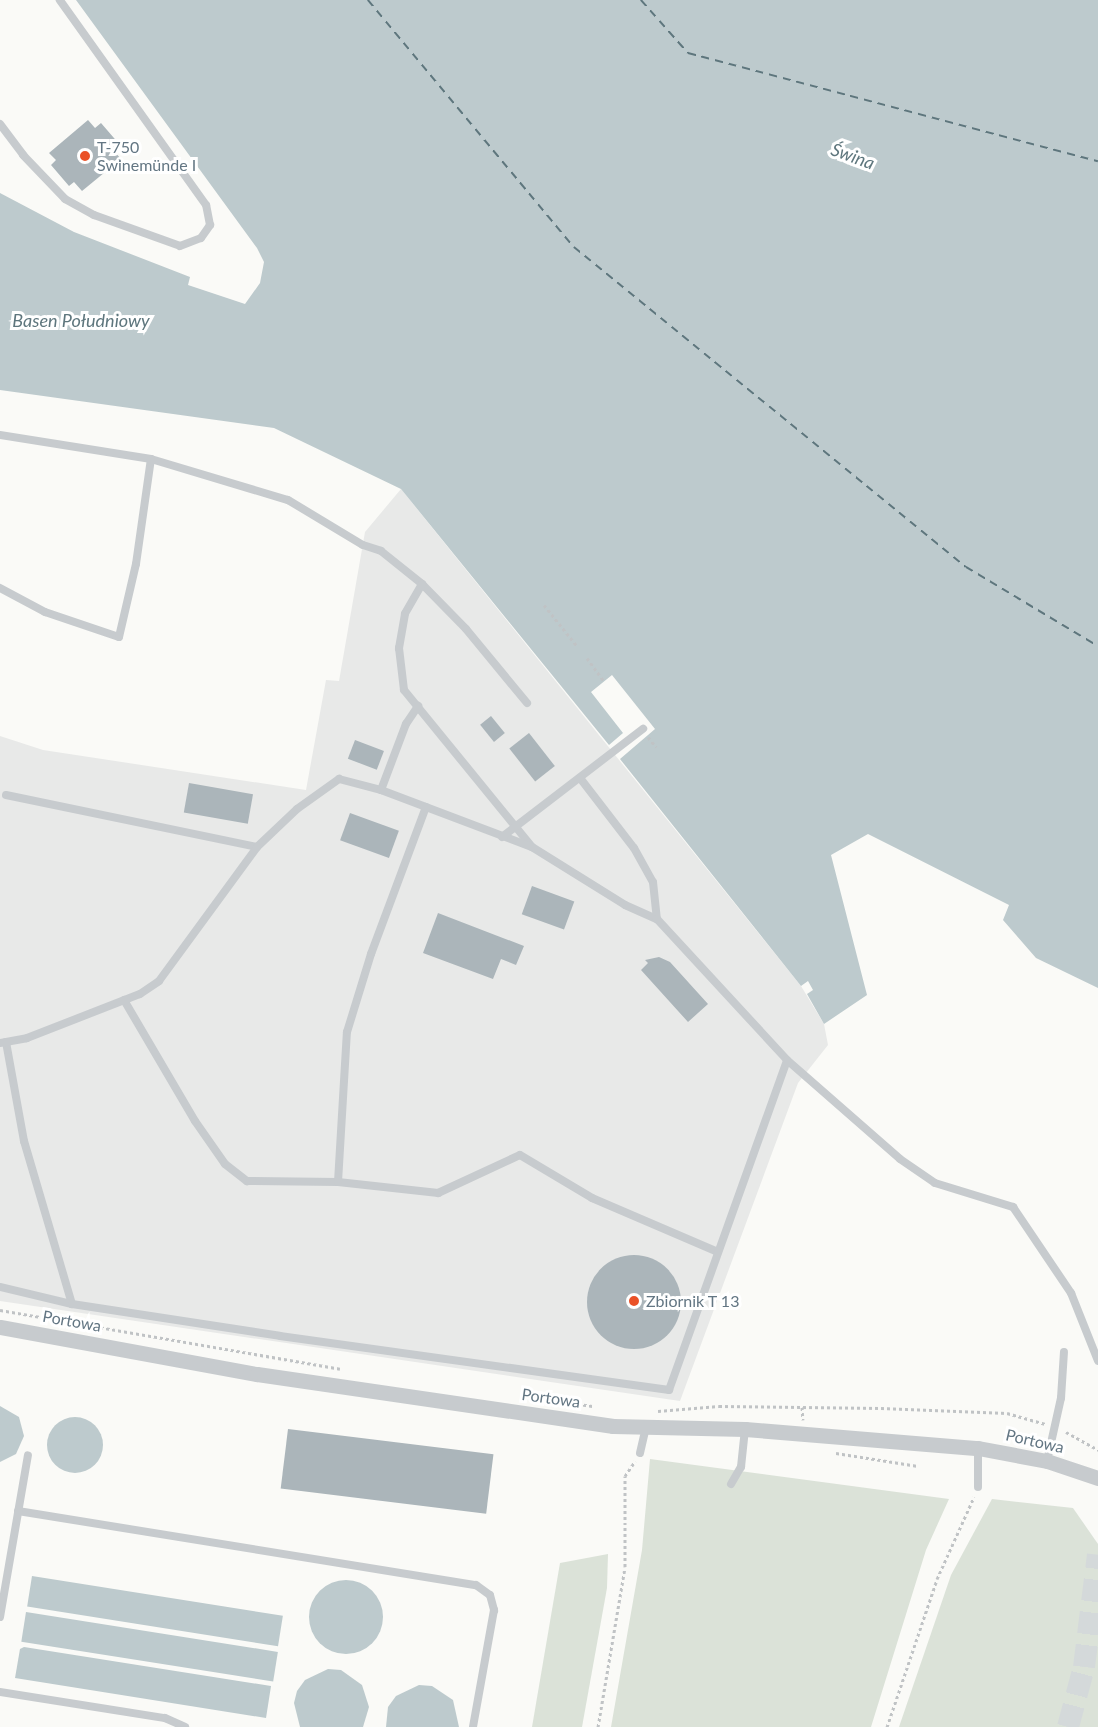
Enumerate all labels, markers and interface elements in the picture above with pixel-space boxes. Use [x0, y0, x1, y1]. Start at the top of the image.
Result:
place label: T-750 Swinemünde I [97, 137, 196, 175]
water label: Świna [828, 138, 878, 174]
marker: T-750 Swinemünde I [78, 149, 92, 163]
water label: Basen Południowy [12, 309, 150, 331]
place label: Zbiornik T 13 [646, 1291, 740, 1311]
marker: Zbiornik T 13 [627, 1294, 641, 1308]
street label: Portowa [41, 1306, 103, 1336]
street label: Portowa [520, 1384, 582, 1412]
street label: Portowa [1004, 1425, 1066, 1457]

